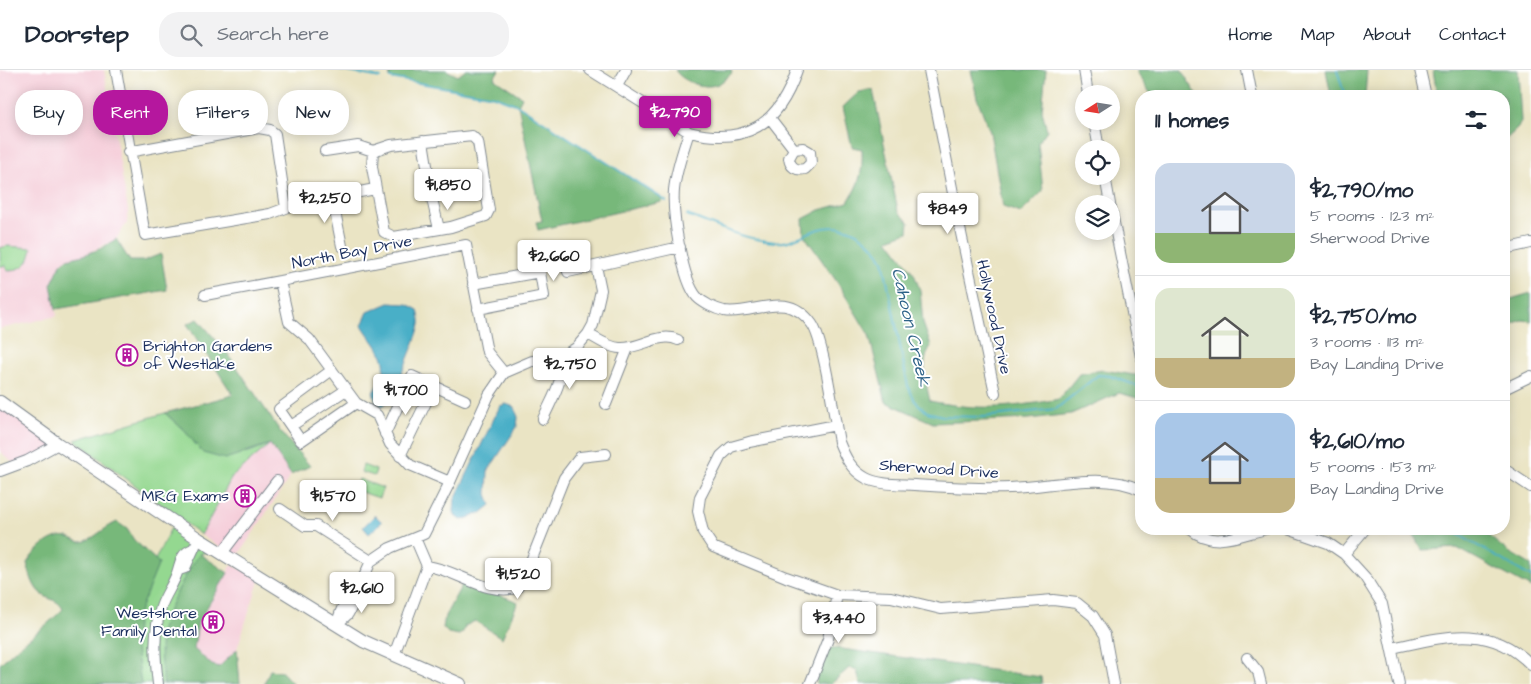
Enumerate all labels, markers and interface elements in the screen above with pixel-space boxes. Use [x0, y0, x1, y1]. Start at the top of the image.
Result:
search box [159, 12, 509, 57]
text: Doorstep [25, 18, 129, 52]
icon: search [177, 21, 205, 49]
text: Search here [217, 21, 329, 48]
text: Home [1228, 22, 1273, 47]
text: Map [1301, 22, 1335, 47]
text: About [1363, 22, 1411, 47]
text: Contact [1439, 22, 1506, 47]
north arrow [1075, 85, 1120, 130]
map controls [1075, 85, 1120, 240]
chip: Buy [15, 90, 83, 135]
chip: Rent [93, 90, 168, 135]
chip: Filters [178, 90, 268, 135]
chip: New [278, 90, 349, 135]
pin: $2,790 [634, 96, 716, 138]
text: $2,790 [650, 101, 700, 123]
text: 11 homes [1155, 106, 1229, 135]
icon: filters [1462, 106, 1490, 134]
button: locate [1075, 140, 1120, 185]
pin: $1,850 [407, 168, 489, 211]
text: $1,850 [425, 174, 471, 196]
text: $2,790/mo [1310, 176, 1413, 205]
pin: $2,250 [284, 182, 366, 224]
icon: home [1195, 183, 1255, 243]
text: $2,250 [299, 187, 351, 209]
pin: $849 [918, 192, 978, 235]
button: layers [1075, 195, 1120, 240]
text: $849 [928, 198, 968, 220]
text: 5 rooms · 123 m² [1310, 205, 1434, 227]
text: Sherwood Drive [1310, 227, 1430, 249]
street label: North Bay Drive [290, 230, 414, 275]
pin: $2,660 [513, 240, 595, 282]
text: $2,660 [528, 245, 580, 267]
street label: Hollywood Drive [970, 258, 1017, 377]
water label: Cahoon Creek [885, 265, 937, 389]
text: $2,750/mo [1310, 302, 1416, 331]
icon: home [1195, 308, 1255, 368]
text: 3 rooms · 113 m² [1310, 331, 1424, 353]
place label: Brighton Gardens of Westlake [143, 335, 273, 375]
building icon: Brighton Gardens of Westlake [115, 343, 139, 367]
pin: $2,750 [529, 348, 611, 390]
text: $2,750 [544, 353, 596, 375]
text: Bay Landing Drive [1310, 353, 1444, 375]
pin: $1,700 [365, 374, 447, 416]
text: $1,700 [384, 379, 428, 401]
text: $2,610/mo [1310, 427, 1404, 456]
icon: home [1195, 433, 1255, 493]
street label: Sherwood Drive [878, 454, 1000, 484]
text: 5 rooms · 153 m² [1310, 456, 1436, 478]
text: Bay Landing Drive [1310, 478, 1444, 500]
pin: $1,570 [292, 480, 374, 522]
building icon: MRG Exams [233, 484, 257, 508]
place label: MRG Exams [141, 485, 229, 507]
text: $1,570 [310, 485, 356, 507]
pin: $1,520 [477, 558, 559, 600]
text: $1,520 [496, 563, 540, 585]
pin: $2,610 [321, 572, 403, 614]
text: $2,610 [340, 577, 384, 599]
place label: Westshore Family Dental [101, 602, 197, 643]
pin: $3,440 [798, 602, 880, 644]
text: $3,440 [813, 607, 865, 629]
building icon: Westshore Family Dental [201, 610, 225, 634]

